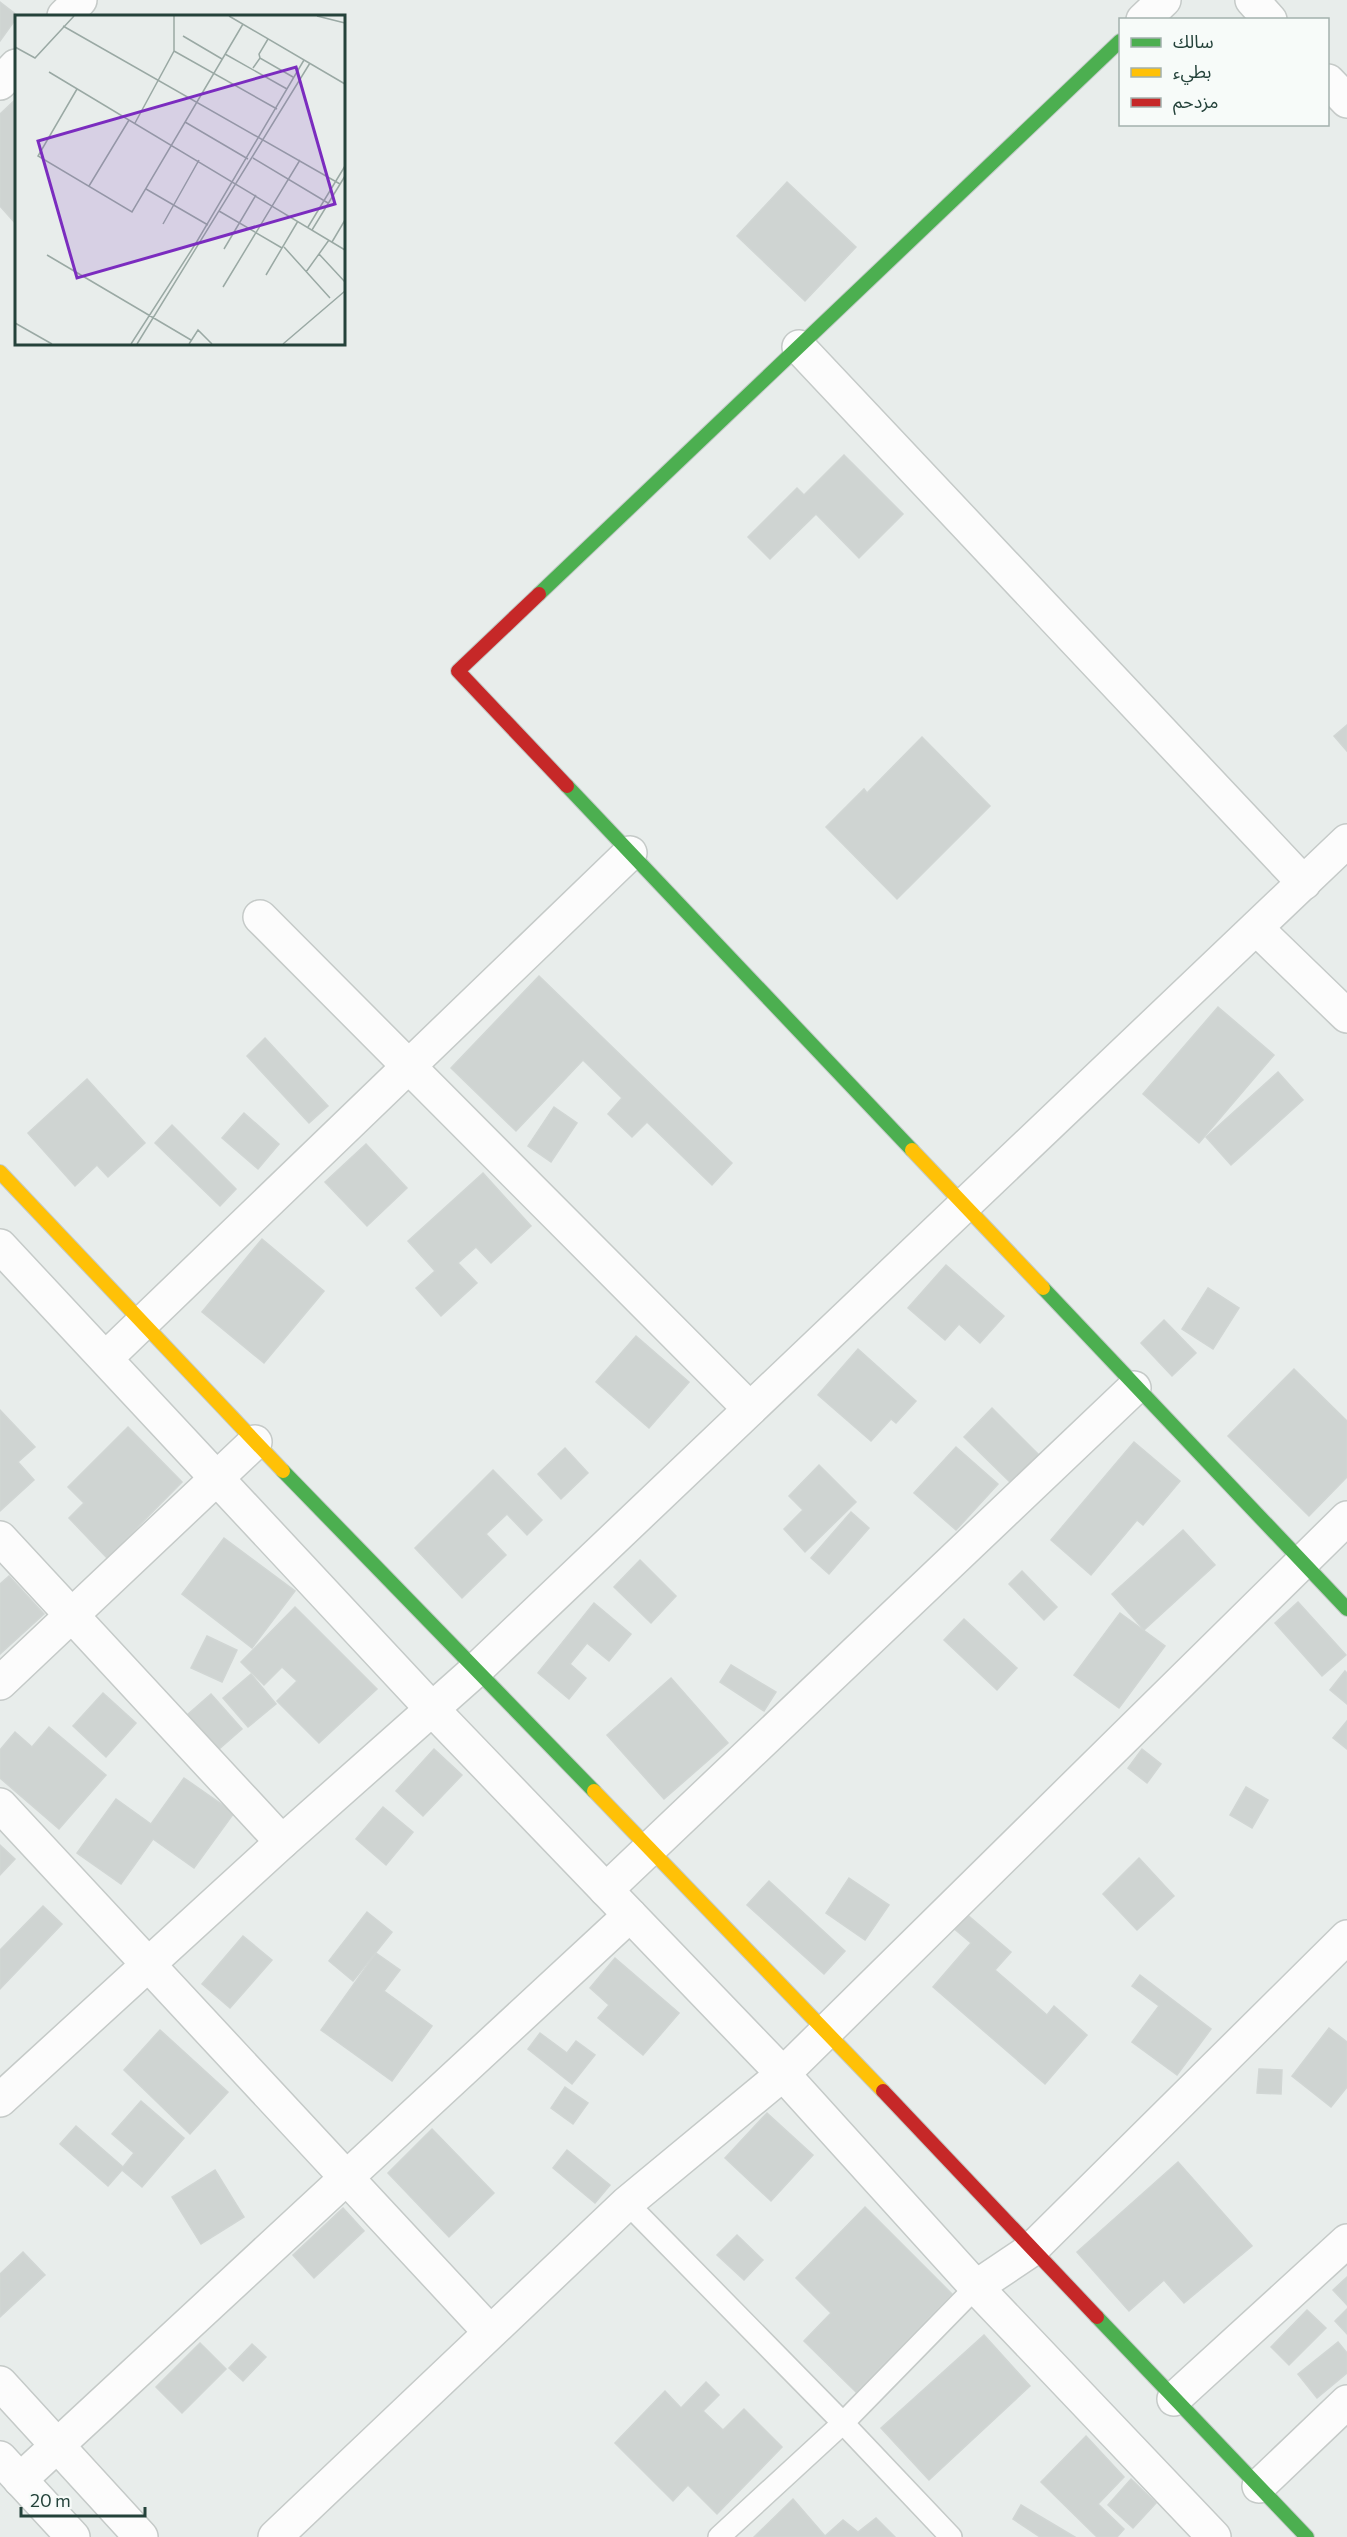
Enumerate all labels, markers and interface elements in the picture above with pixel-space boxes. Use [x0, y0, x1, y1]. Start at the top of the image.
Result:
inset map [15, 15, 345, 345]
legend [1119, 18, 1329, 126]
text: سالك [1173, 30, 1214, 52]
text: بطيء [1173, 60, 1211, 85]
text: مزدحم [1173, 90, 1218, 115]
scale bar [21, 2480, 146, 2518]
text: 20 m [30, 2489, 71, 2511]

